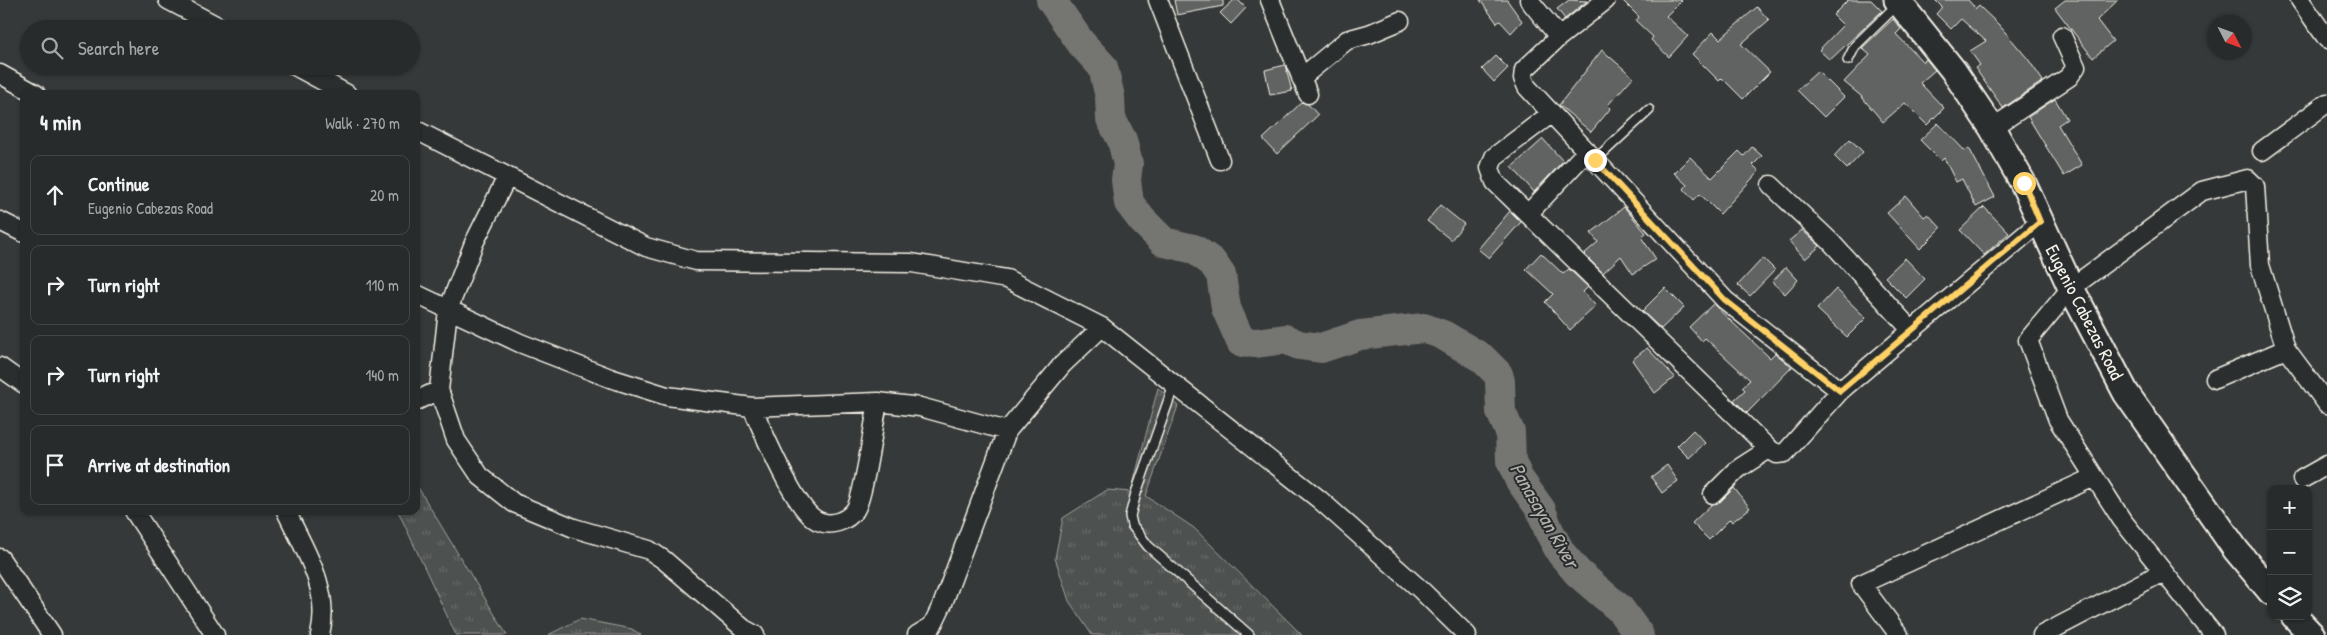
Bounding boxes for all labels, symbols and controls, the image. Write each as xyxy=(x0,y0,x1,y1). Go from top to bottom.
north arrow xyxy=(2207,15,2252,60)
search box xyxy=(20,20,420,75)
icon: search xyxy=(38,34,66,62)
text: Search here xyxy=(78,35,159,61)
text: 4 min xyxy=(40,108,81,137)
text: Walk · 270 m xyxy=(325,112,400,134)
route end xyxy=(1584,149,1607,172)
text: Continue xyxy=(88,171,149,197)
route start xyxy=(2013,172,2036,195)
icon: ahead xyxy=(41,181,69,209)
text: 20 m xyxy=(370,184,399,206)
text: Eugenio Cabezas Road xyxy=(88,197,213,219)
street label: Eugenio Cabezas Road xyxy=(2040,240,2131,385)
icon: right xyxy=(41,271,69,299)
text: Turn right xyxy=(88,272,159,298)
text: 110 m xyxy=(366,274,399,296)
icon: right xyxy=(41,361,69,389)
text: Turn right xyxy=(88,362,159,388)
text: 140 m xyxy=(365,364,399,386)
icon: arrive xyxy=(41,451,69,479)
text: Arrive at destination xyxy=(88,452,230,478)
water label: Panasayan River xyxy=(1503,458,1587,575)
map controls xyxy=(2267,485,2312,620)
button: + xyxy=(2267,485,2312,530)
button: − xyxy=(2267,530,2312,575)
button: layers xyxy=(2267,575,2312,620)

